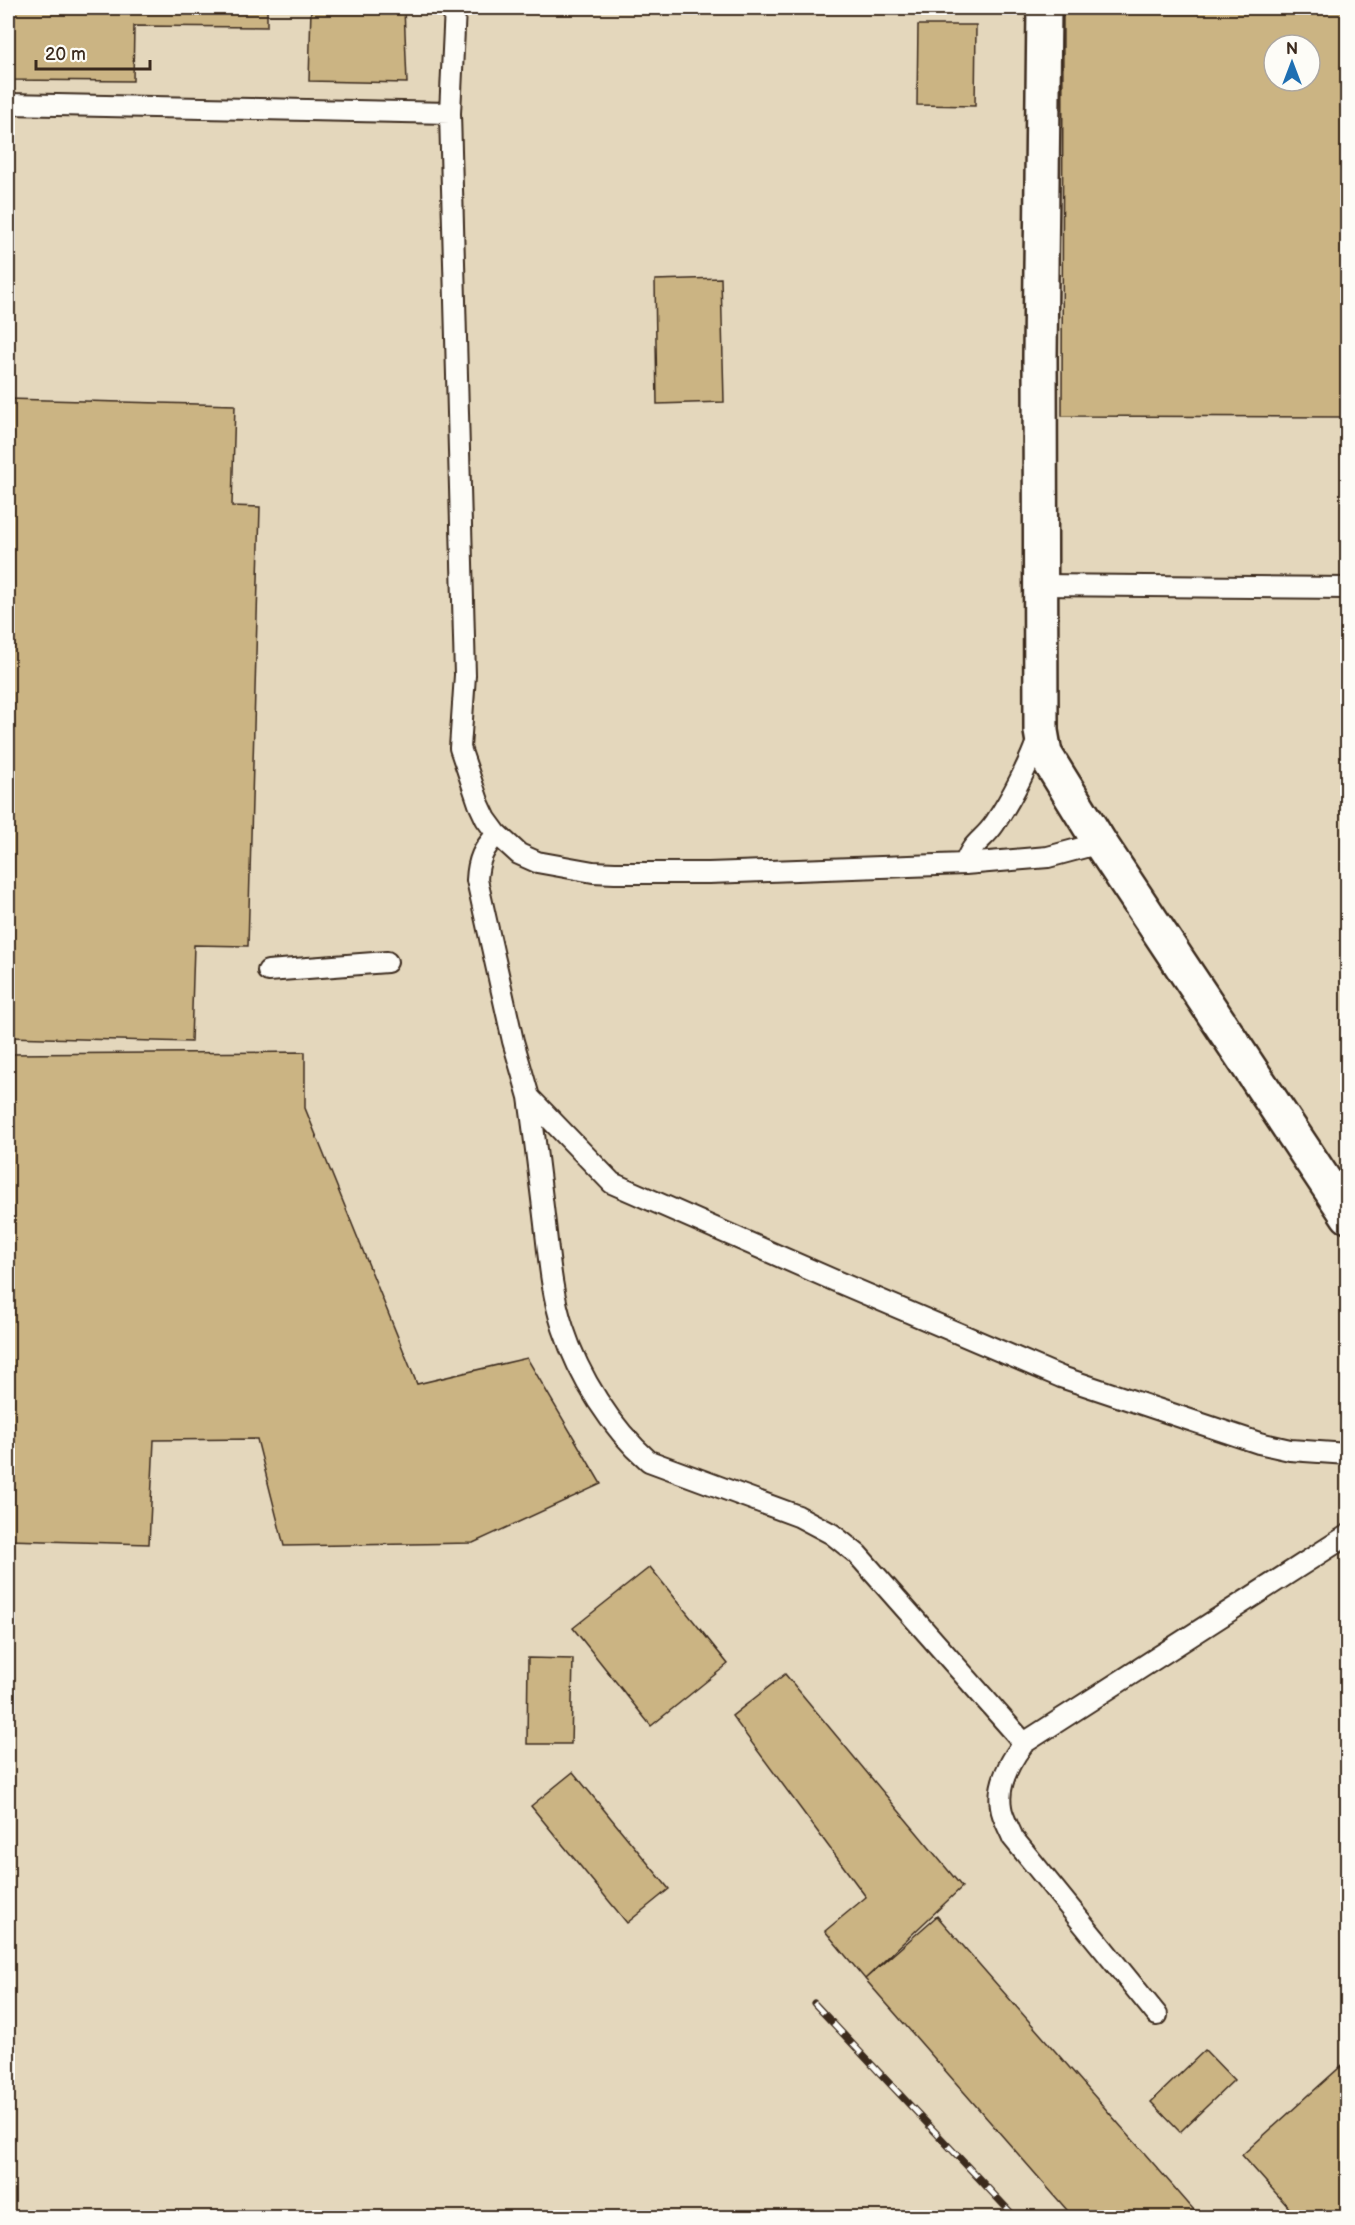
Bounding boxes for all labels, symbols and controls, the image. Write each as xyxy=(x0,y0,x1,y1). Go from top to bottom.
scale bar xyxy=(36,33,150,71)
north arrow xyxy=(1262,33,1322,93)
text: N xyxy=(1286,40,1298,59)
text: 20 m xyxy=(45,44,86,65)

